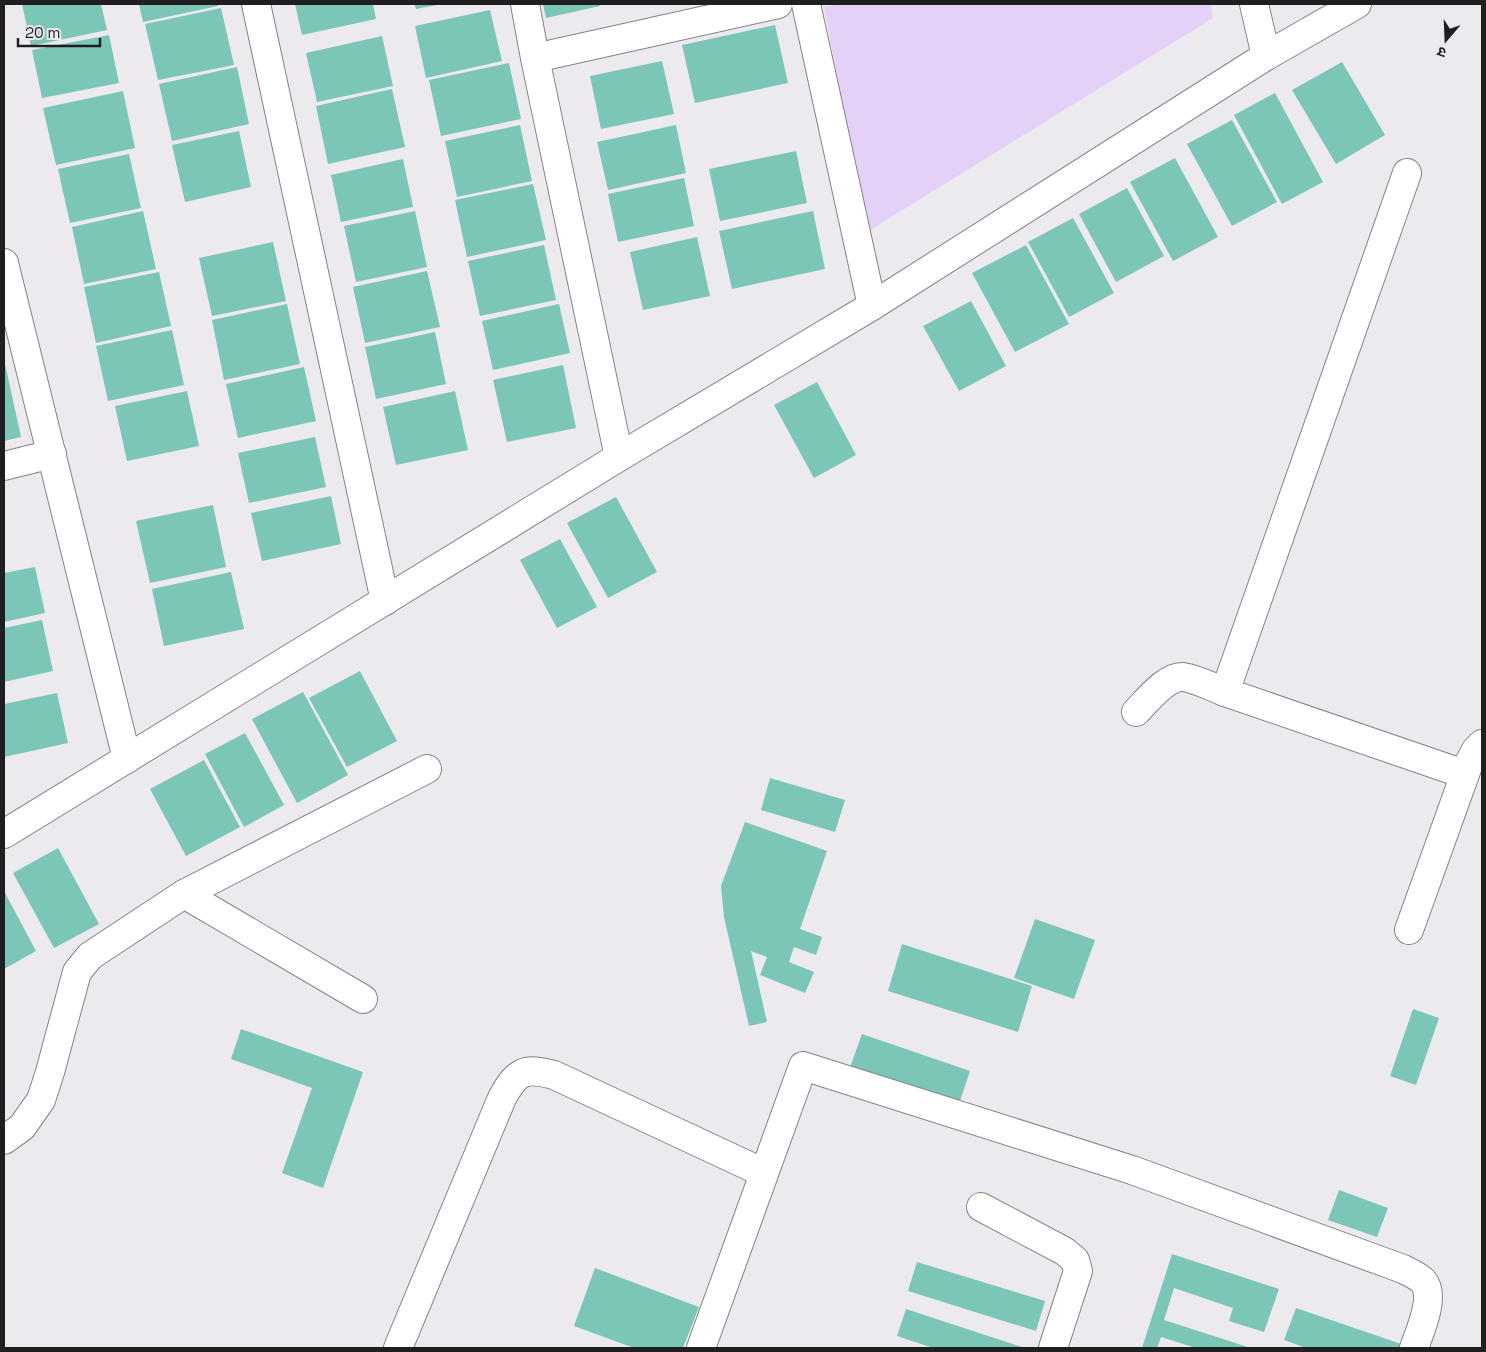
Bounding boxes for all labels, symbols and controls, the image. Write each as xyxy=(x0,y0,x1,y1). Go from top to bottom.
scale bar xyxy=(18,15,100,47)
north arrow xyxy=(1421,15,1471,65)
text: 20 m xyxy=(25,23,60,42)
text: उ xyxy=(1434,42,1449,62)

